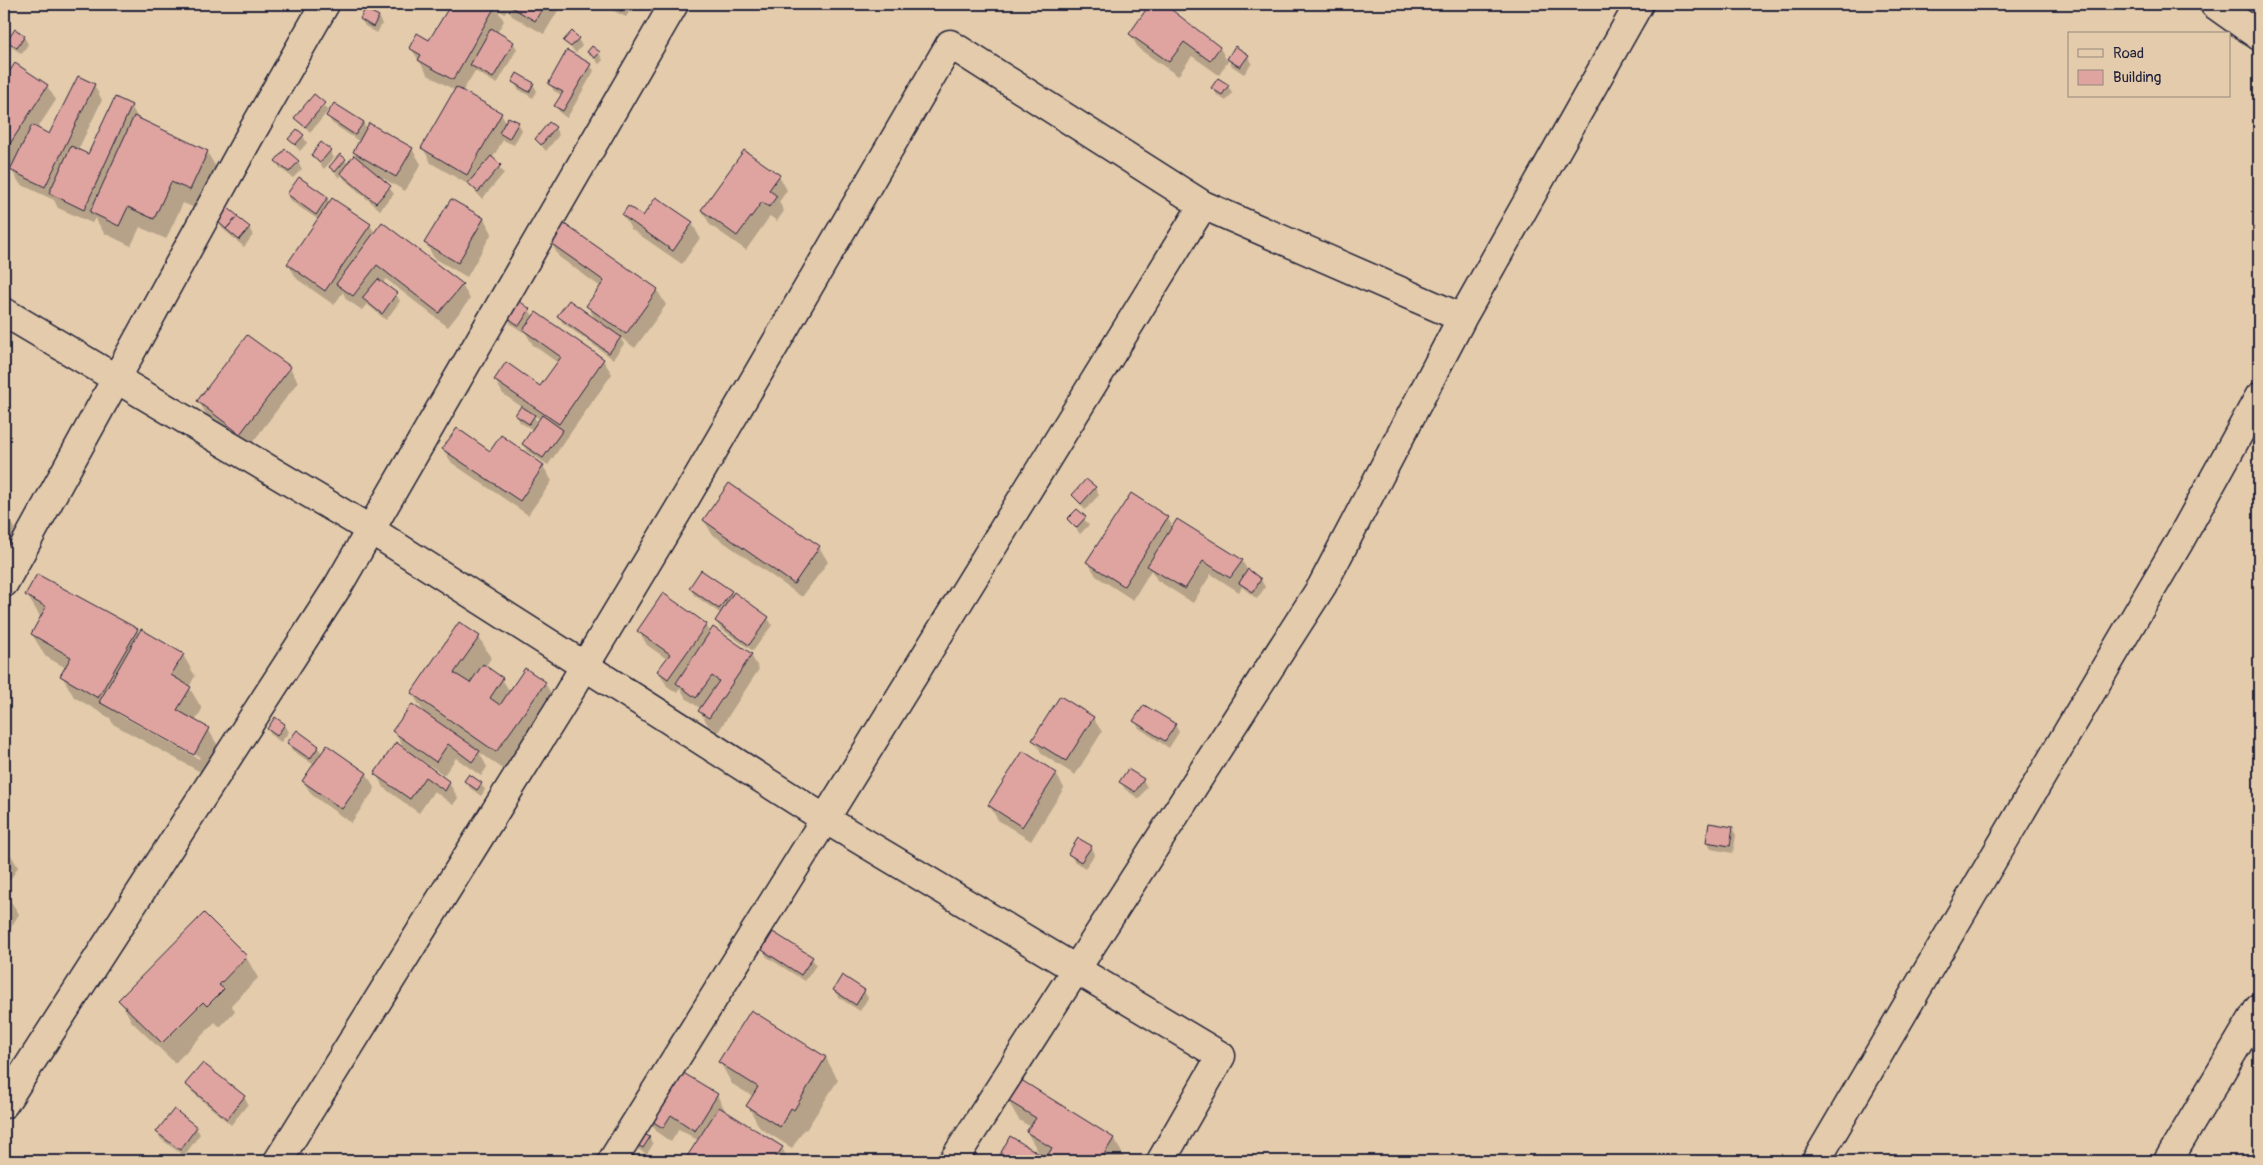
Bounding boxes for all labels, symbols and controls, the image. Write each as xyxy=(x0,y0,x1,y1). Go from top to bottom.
legend xyxy=(2068,32,2230,98)
text: Road xyxy=(2113,44,2144,63)
text: Building xyxy=(2113,68,2161,87)

